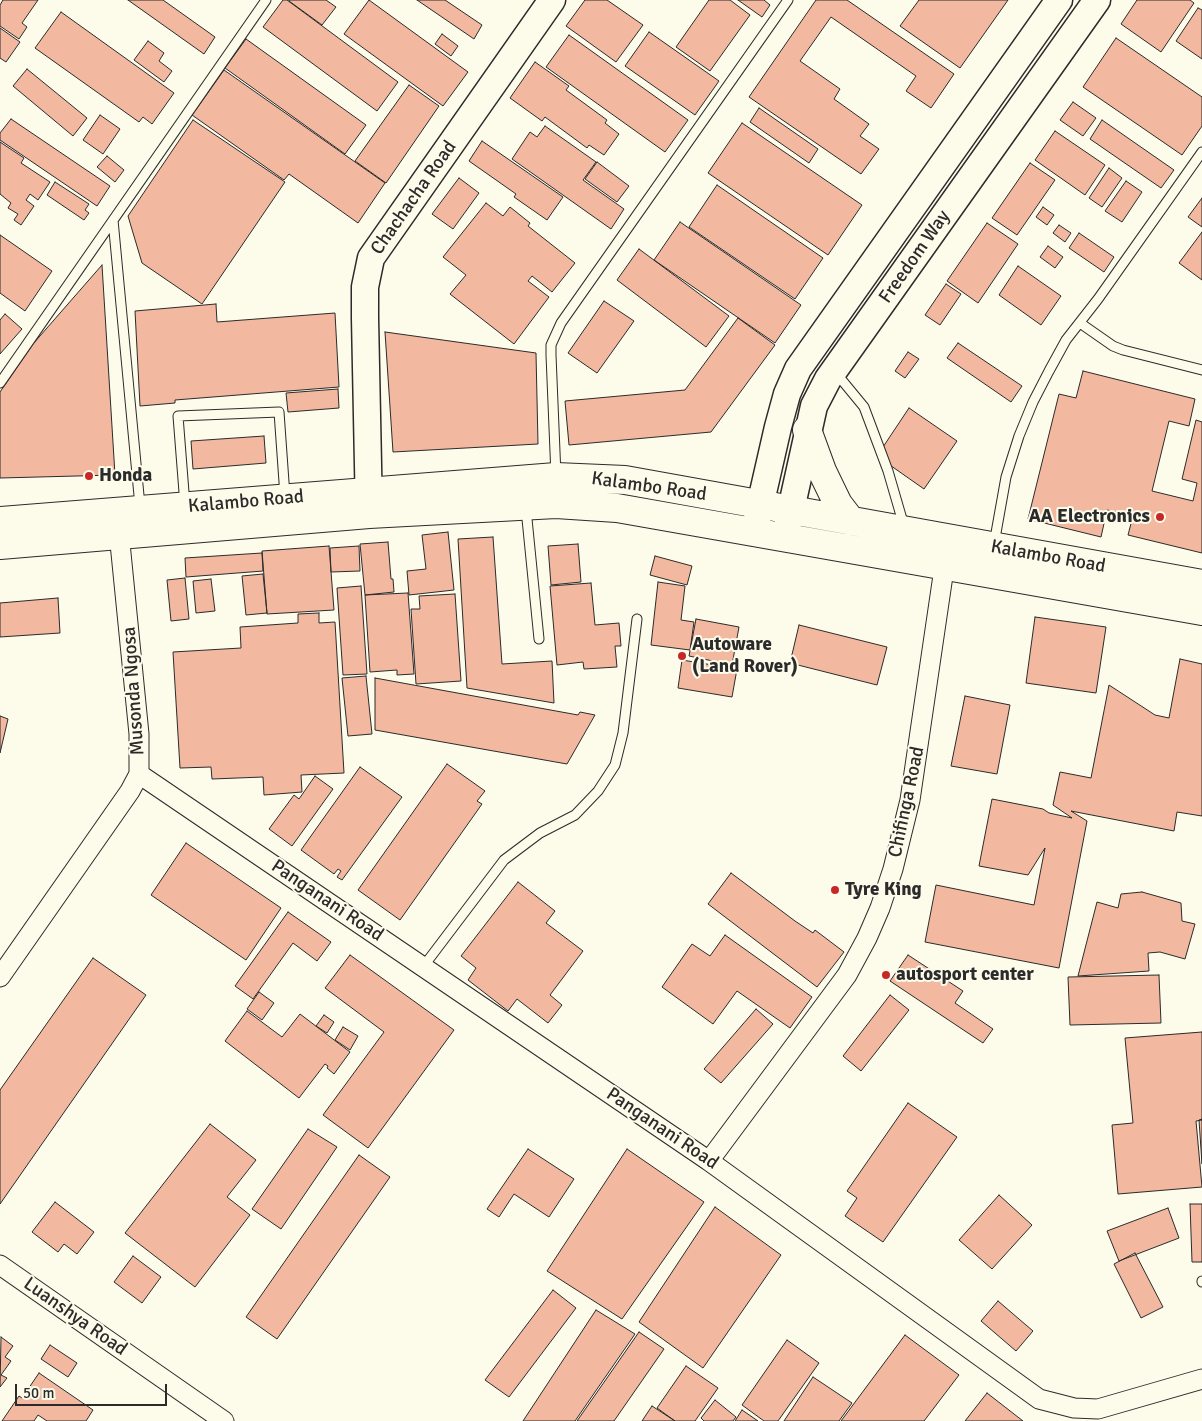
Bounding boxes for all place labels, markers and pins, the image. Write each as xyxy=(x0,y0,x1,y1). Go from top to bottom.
place label: Honda xyxy=(99,465,152,487)
marker: Honda xyxy=(83,470,95,482)
place label: AA Electronics xyxy=(1029,506,1150,528)
marker: AA Electronics xyxy=(1154,511,1166,523)
place label: Autoware (Land Rover) xyxy=(692,634,798,678)
marker: Autoware (Land Rover) xyxy=(676,650,688,662)
place label: Tyre King xyxy=(845,879,922,901)
marker: Tyre King xyxy=(829,884,841,896)
place label: autosport center xyxy=(896,964,1034,986)
marker: autosport center xyxy=(880,969,892,981)

